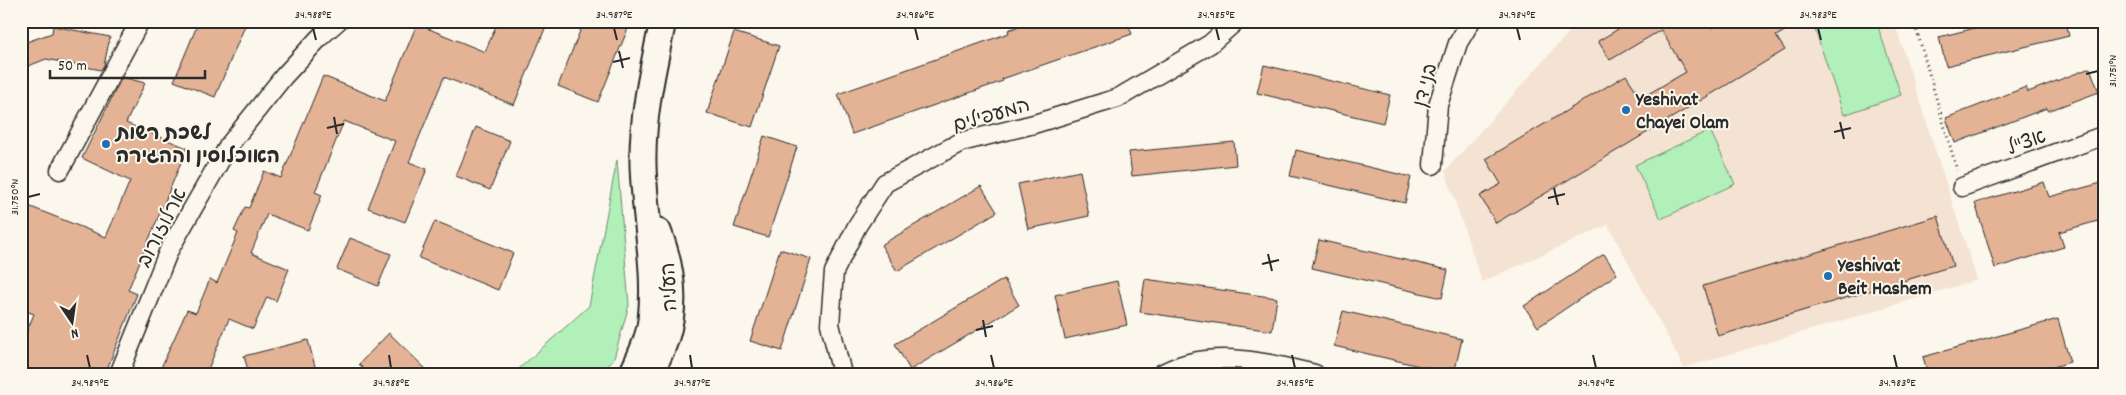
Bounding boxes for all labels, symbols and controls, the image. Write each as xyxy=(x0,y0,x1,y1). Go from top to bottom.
text: 34.988°E xyxy=(295,7,332,24)
text: 34.987°E xyxy=(596,7,633,24)
text: 34.986°E xyxy=(896,7,934,24)
text: 34.985°E xyxy=(1197,7,1235,24)
text: 34.984°E xyxy=(1499,7,1536,24)
text: 34.983°E xyxy=(1799,7,1837,24)
scale bar xyxy=(50,48,205,80)
text: 31.751°N xyxy=(2105,55,2122,87)
text: 50 m xyxy=(58,56,87,78)
street label: בני דן xyxy=(1408,61,1446,111)
place label: Yeshivat Chayei Olam xyxy=(1635,87,1729,138)
street label: המעפילים xyxy=(950,92,1034,141)
marker: Yeshivat Chayei Olam xyxy=(1620,104,1632,116)
place label: לשכת רשות האוכלוסין וההגירה xyxy=(114,121,280,172)
street label: אצ"ל xyxy=(2003,124,2051,164)
marker: לשכת רשות האוכלוסין וההגירה xyxy=(100,138,112,150)
text: 31.750°N xyxy=(7,179,24,215)
street label: ארלוזורוב xyxy=(132,184,196,273)
place label: Yeshivat Beit Hashem xyxy=(1837,253,1932,304)
street label: העליה xyxy=(656,262,686,312)
marker: Yeshivat Beit Hashem xyxy=(1822,270,1834,282)
north arrow xyxy=(48,298,98,348)
text: N xyxy=(69,322,80,343)
text: 34.989°E xyxy=(71,375,109,392)
text: 34.988°E xyxy=(373,375,410,392)
text: 34.987°E xyxy=(674,375,711,392)
text: 34.986°E xyxy=(975,375,1013,392)
text: 34.985°E xyxy=(1276,375,1314,392)
text: 34.984°E xyxy=(1578,375,1615,392)
text: 34.983°E xyxy=(1878,375,1916,392)

